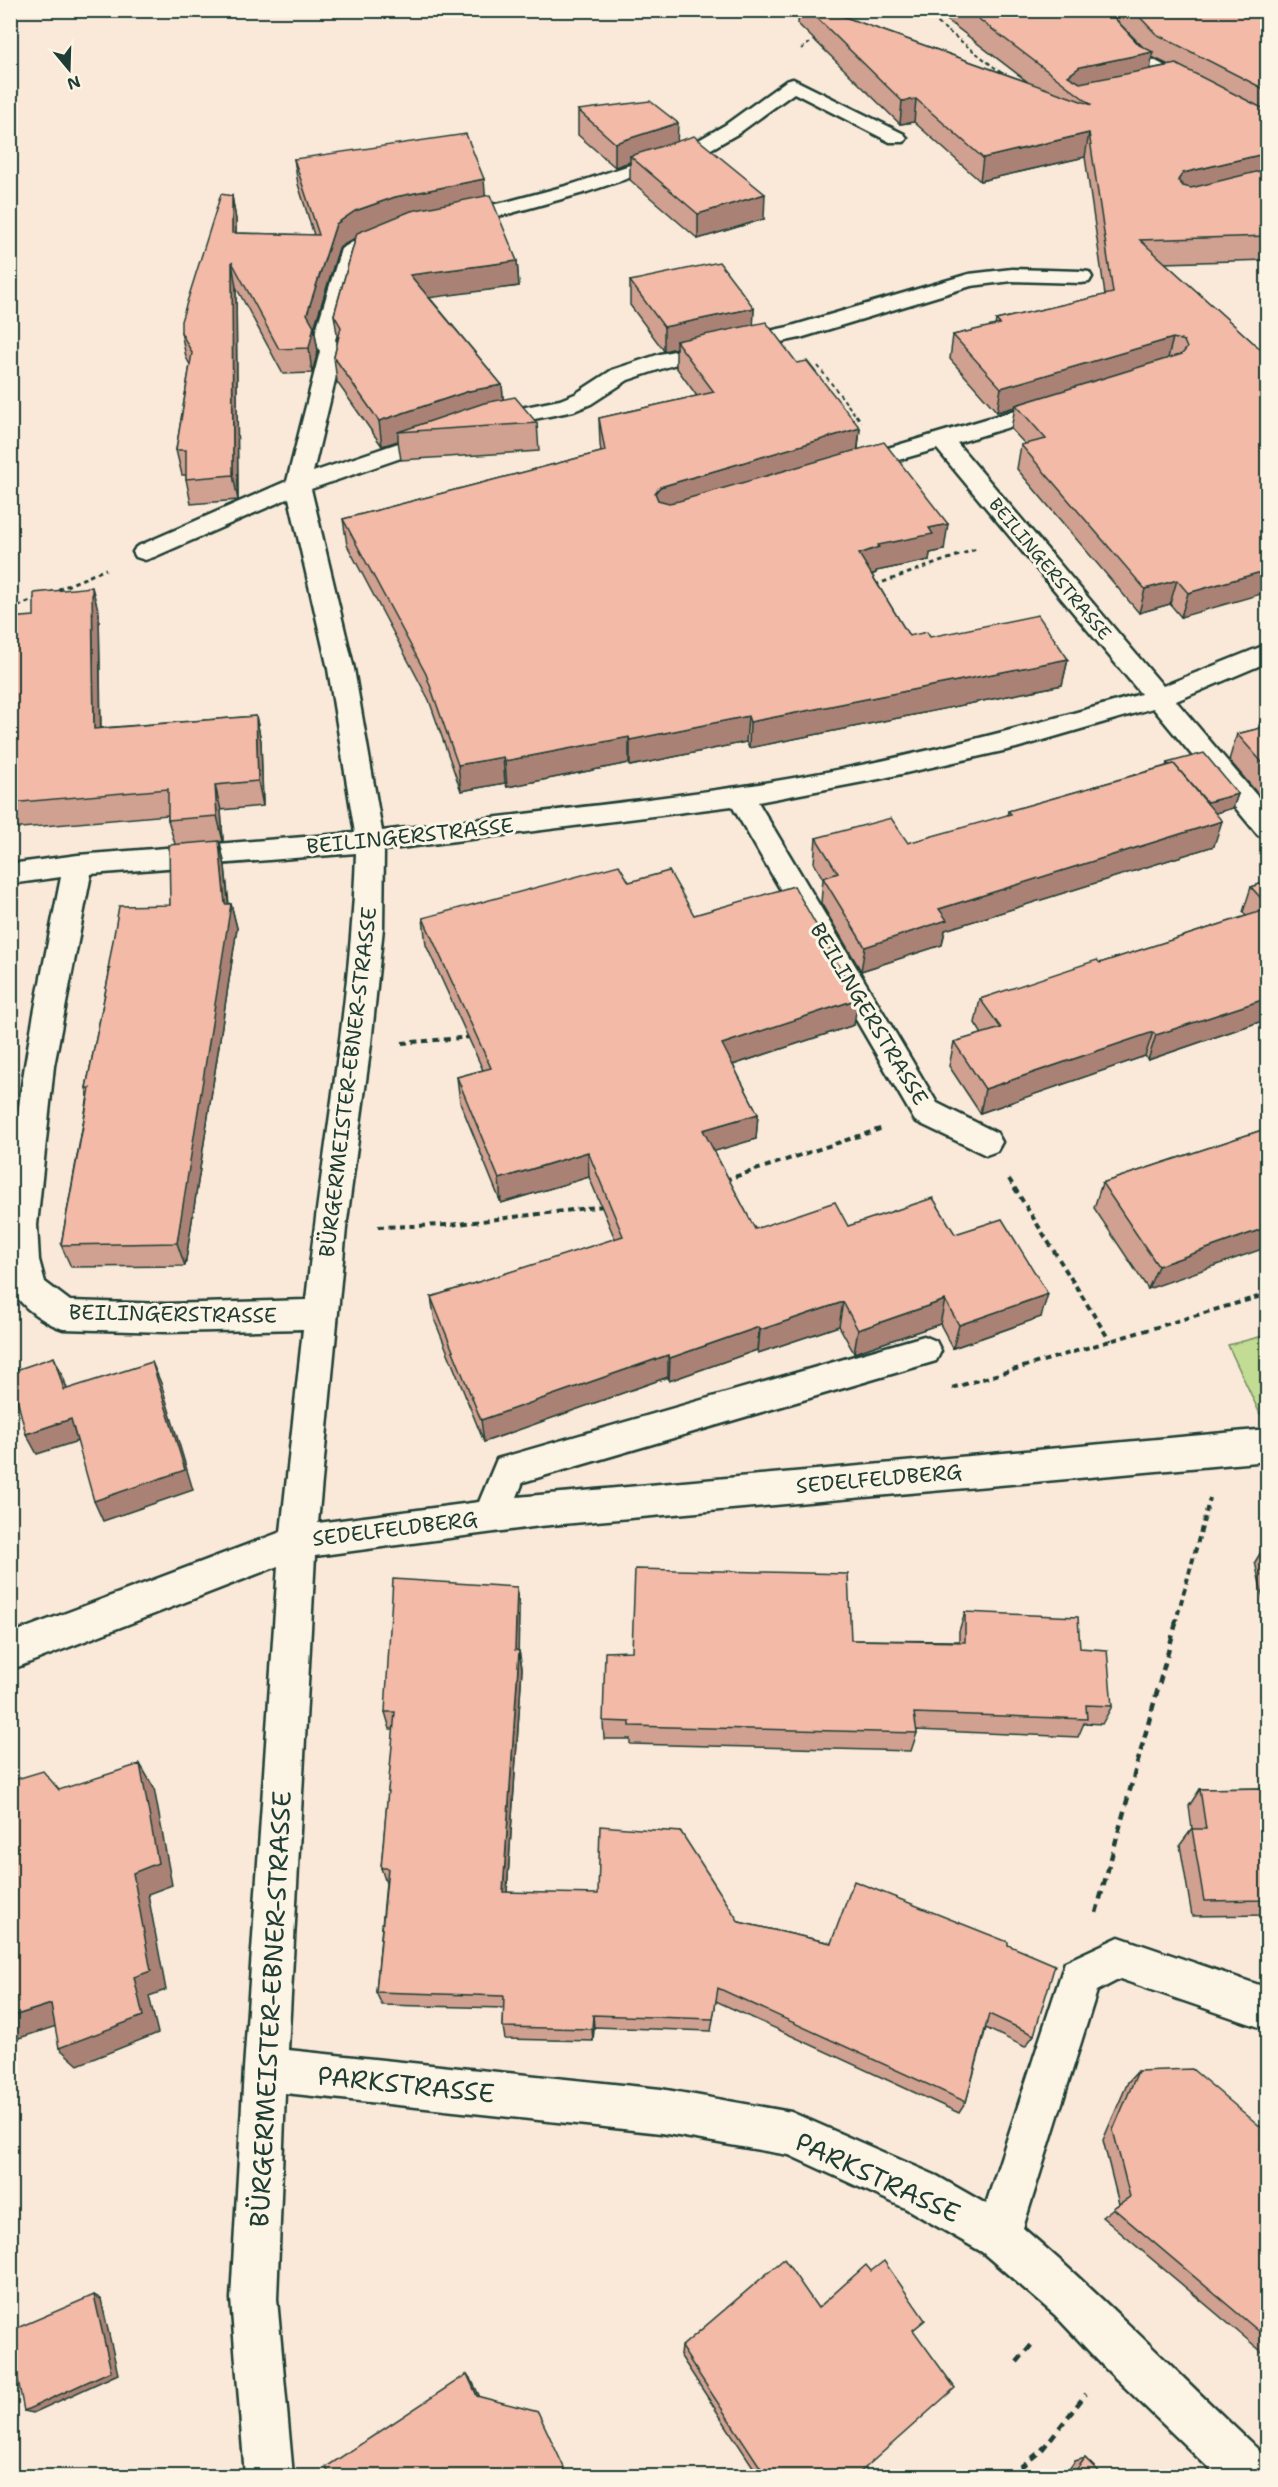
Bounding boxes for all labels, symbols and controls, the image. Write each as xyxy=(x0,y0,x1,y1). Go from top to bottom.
north arrow xyxy=(39,39,99,99)
text: N xyxy=(64,71,83,95)
street label: BEILINGERSTRASSE xyxy=(983,493,1117,645)
street label: BEILINGERSTRASSE xyxy=(305,811,515,861)
street label: BÜRGERMEISTER-EBNER-STRASSE xyxy=(313,905,383,1259)
street label: BEILINGERSTRASSE xyxy=(803,918,935,1110)
street label: BEILINGERSTRASSE xyxy=(69,1298,277,1330)
street label: SEDELFELDBERG xyxy=(795,1458,963,1500)
street label: SEDELFELDBERG xyxy=(311,1505,480,1553)
street label: BÜRGERMEISTER-EBNER-STRASSE xyxy=(241,1790,299,2228)
street label: PARKSTRASSE xyxy=(316,2057,496,2111)
street label: PARKSTRASSE xyxy=(790,2123,966,2231)

